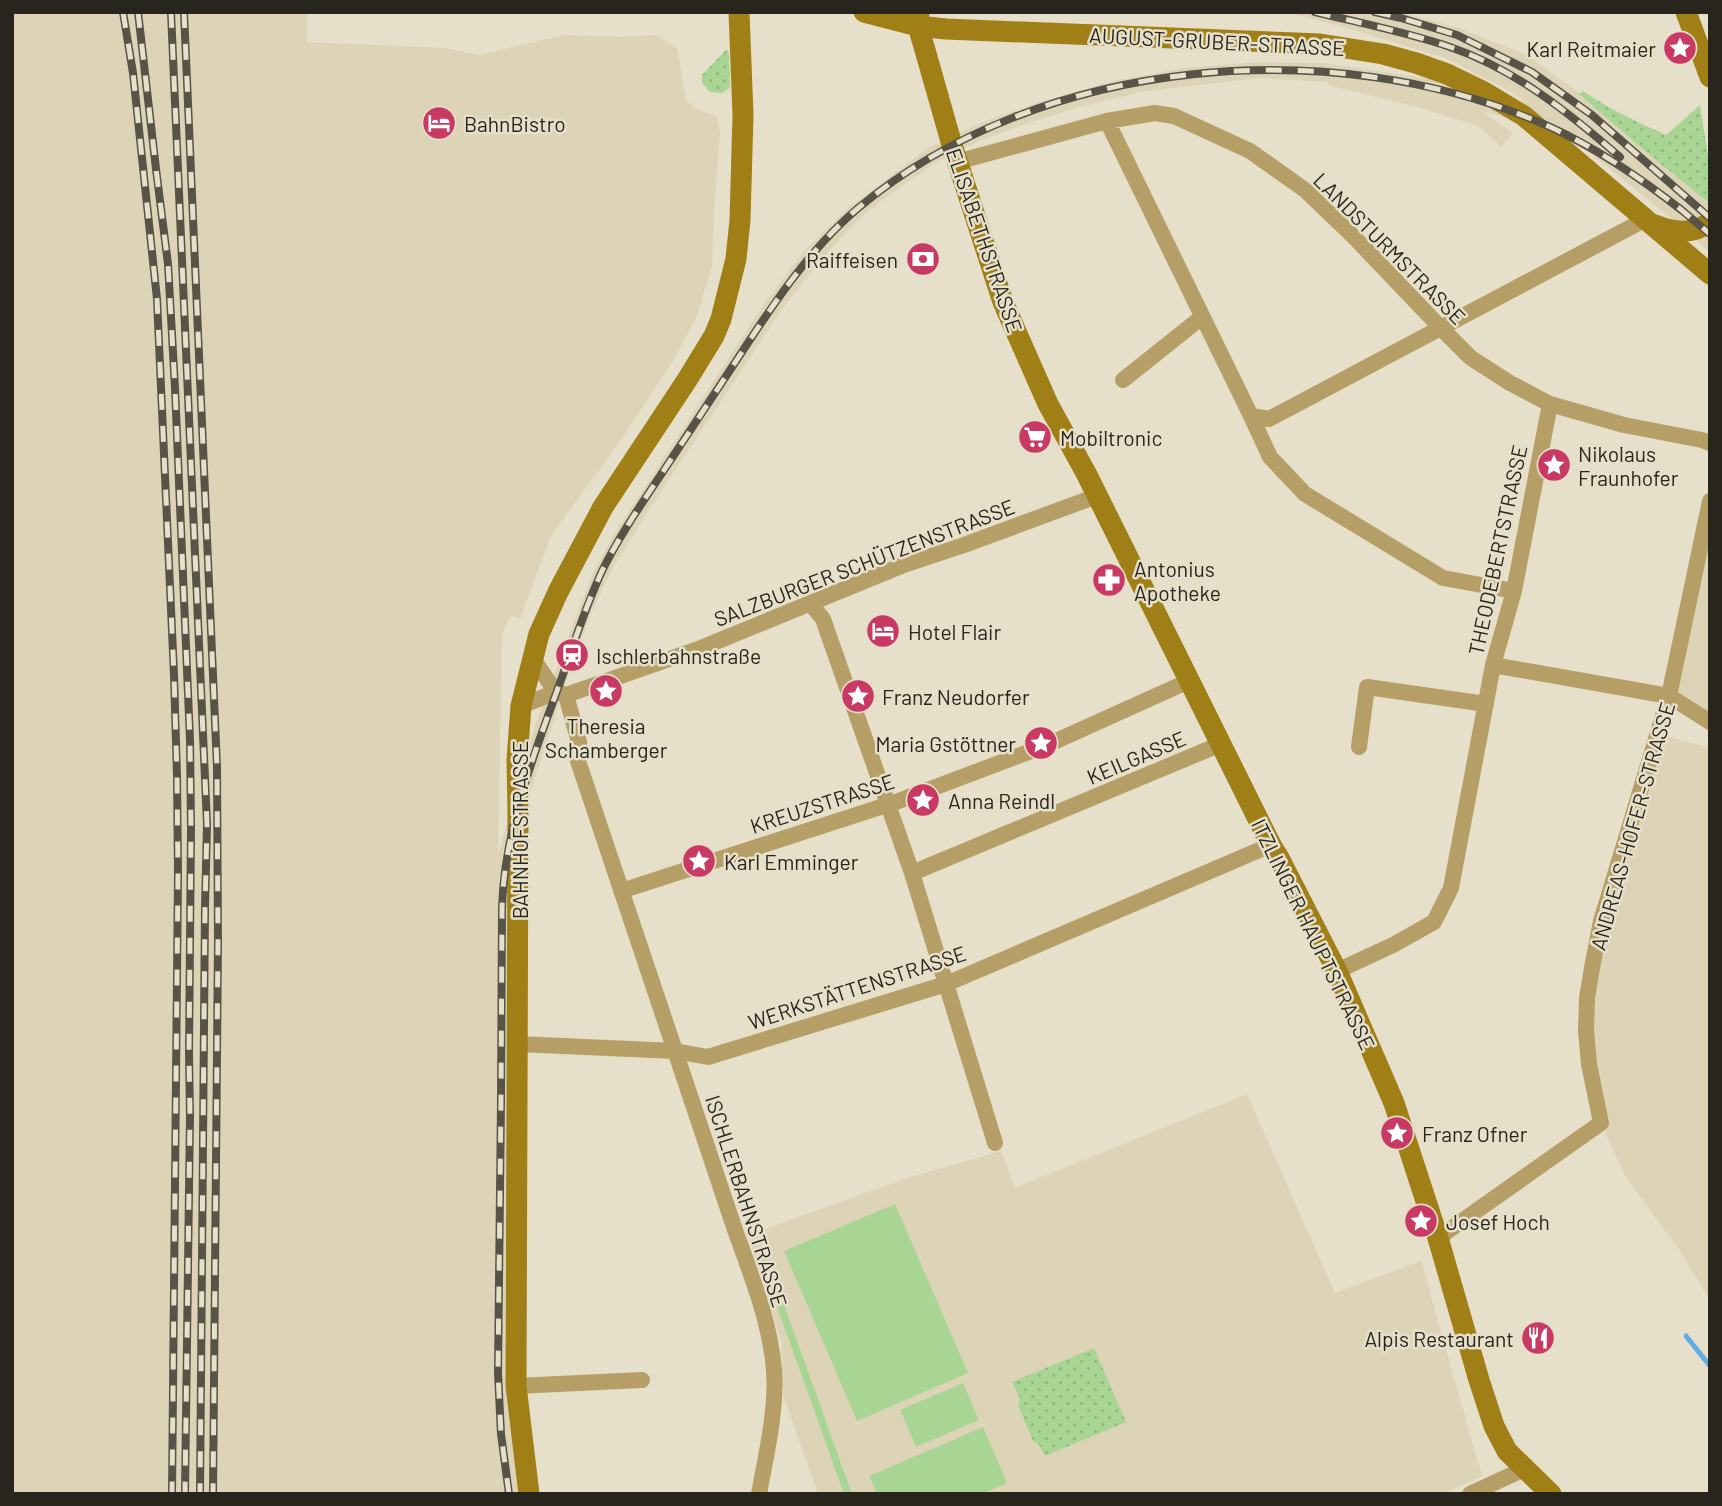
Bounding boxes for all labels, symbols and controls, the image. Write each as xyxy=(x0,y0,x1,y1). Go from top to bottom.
street label: AUGUST-GRUBER-STRASSE xyxy=(1089,22,1345,60)
place icon: Karl Reitmaier xyxy=(1661,29,1699,67)
place label: Karl Reitmaier xyxy=(1526,36,1656,61)
hotel icon: BahnBistro xyxy=(420,104,458,142)
place label: BahnBistro xyxy=(464,111,566,136)
street label: ELISABETHSTRASSE xyxy=(942,145,1028,335)
street label: LANDSTURMSTRASSE xyxy=(1309,167,1471,329)
bank icon: Raiffeisen xyxy=(904,240,942,278)
place label: Raiffeisen xyxy=(806,247,898,272)
supermarket icon: Mobiltronic xyxy=(1016,418,1054,456)
place label: Mobiltronic xyxy=(1060,425,1162,450)
place label: Nikolaus Fraunhofer xyxy=(1578,441,1679,490)
street label: THEODEBERTSTRASSE xyxy=(1462,443,1532,657)
place icon: Nikolaus Fraunhofer xyxy=(1535,446,1573,484)
street label: SALZBURGER SCHÜTZENSTRASSE xyxy=(710,493,1018,631)
place label: Antonius Apotheke xyxy=(1134,556,1221,605)
pharmacy icon: Antonius Apotheke xyxy=(1090,561,1128,599)
hotel icon: Hotel Flair xyxy=(864,612,902,650)
place label: Hotel Flair xyxy=(908,619,1001,644)
station icon: Ischlerbahnstraße xyxy=(553,636,591,674)
place label: Ischlerbahnstraße xyxy=(596,643,761,668)
place icon: Theresia Schamberger xyxy=(587,672,625,710)
place icon: Franz Neudorfer xyxy=(839,677,877,715)
place label: Franz Neudorfer xyxy=(882,684,1030,709)
street label: ANDREAS-HOFER-STRASSE xyxy=(1585,699,1679,953)
place label: Theresia Schamberger xyxy=(545,713,668,762)
place icon: Maria Gstöttner xyxy=(1022,724,1060,762)
street label: KEILGASSE xyxy=(1083,725,1189,789)
place label: Maria Gstöttner xyxy=(876,731,1016,756)
street label: BAHNHOFSTRASSE xyxy=(507,741,532,919)
street label: KREUZSTRASSE xyxy=(747,768,897,838)
place icon: Anna Reindl xyxy=(904,781,942,819)
place label: Anna Reindl xyxy=(948,788,1055,813)
street label: ITZLINGER HAUPTSTRASSE xyxy=(1247,814,1381,1054)
place icon: Karl Emminger xyxy=(680,842,718,880)
place label: Karl Emminger xyxy=(724,849,859,874)
street label: WERKSTÄTTENSTRASSE xyxy=(745,940,969,1034)
street label: ISCHLERBAHNSTRASSE xyxy=(701,1092,793,1310)
place icon: Franz Ofner xyxy=(1378,1114,1416,1152)
place label: Franz Ofner xyxy=(1422,1121,1528,1146)
place icon: Josef Hoch xyxy=(1402,1202,1440,1240)
place label: Josef Hoch xyxy=(1446,1209,1550,1234)
restaurant icon: Alpis Restaurant xyxy=(1519,1319,1557,1357)
place label: Alpis Restaurant xyxy=(1364,1326,1514,1351)

